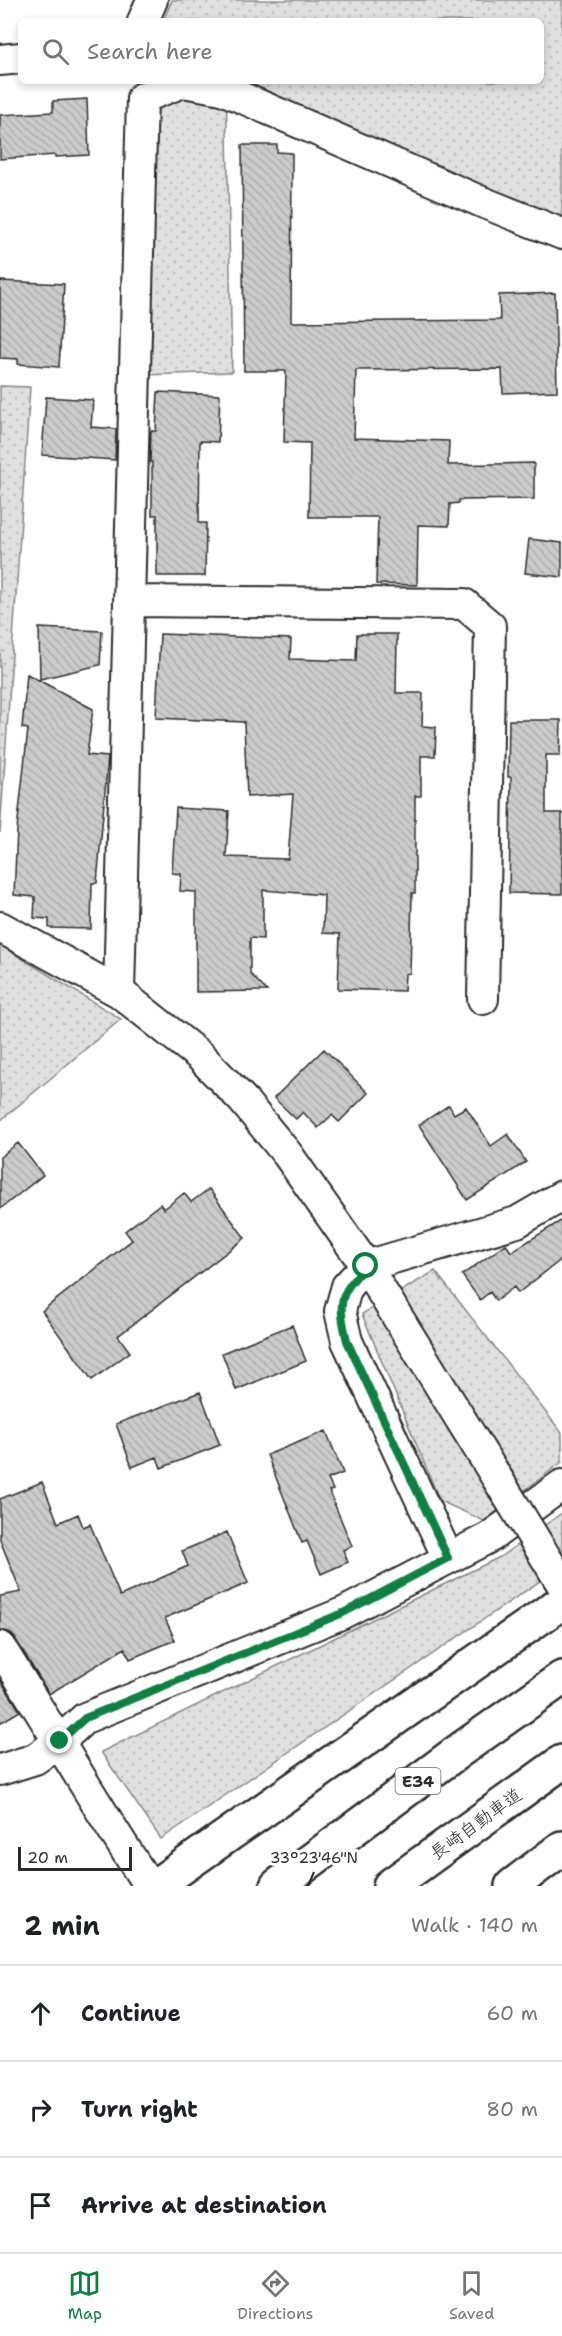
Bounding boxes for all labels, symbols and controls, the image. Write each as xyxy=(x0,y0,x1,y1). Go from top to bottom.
search box xyxy=(18,18,544,84)
icon: search xyxy=(39,35,72,68)
text: Search here xyxy=(87,37,213,66)
route start xyxy=(352,1252,378,1278)
route end xyxy=(46,1727,72,1753)
road number: E34 xyxy=(396,1768,440,1794)
street label: 長崎自動車道 xyxy=(425,1783,527,1865)
scale bar xyxy=(18,1844,132,1872)
text: 20 m xyxy=(27,1847,68,1868)
text: 33°23'46"N xyxy=(270,1848,358,1868)
text: 2 min xyxy=(24,1908,100,1943)
text: Walk · 140 m xyxy=(411,1912,538,1938)
icon: ahead xyxy=(24,1997,57,2030)
text: Continue xyxy=(81,1999,181,2028)
text: 60 m xyxy=(486,2000,538,2026)
icon: right xyxy=(24,2093,57,2126)
text: Turn right xyxy=(81,2095,198,2124)
text: 80 m xyxy=(486,2096,538,2122)
icon: arrive xyxy=(24,2189,57,2222)
text: Arrive at destination xyxy=(81,2191,327,2220)
tab: Map xyxy=(68,2267,102,2324)
tab: Directions xyxy=(237,2267,314,2324)
tab: Saved xyxy=(449,2267,494,2324)

